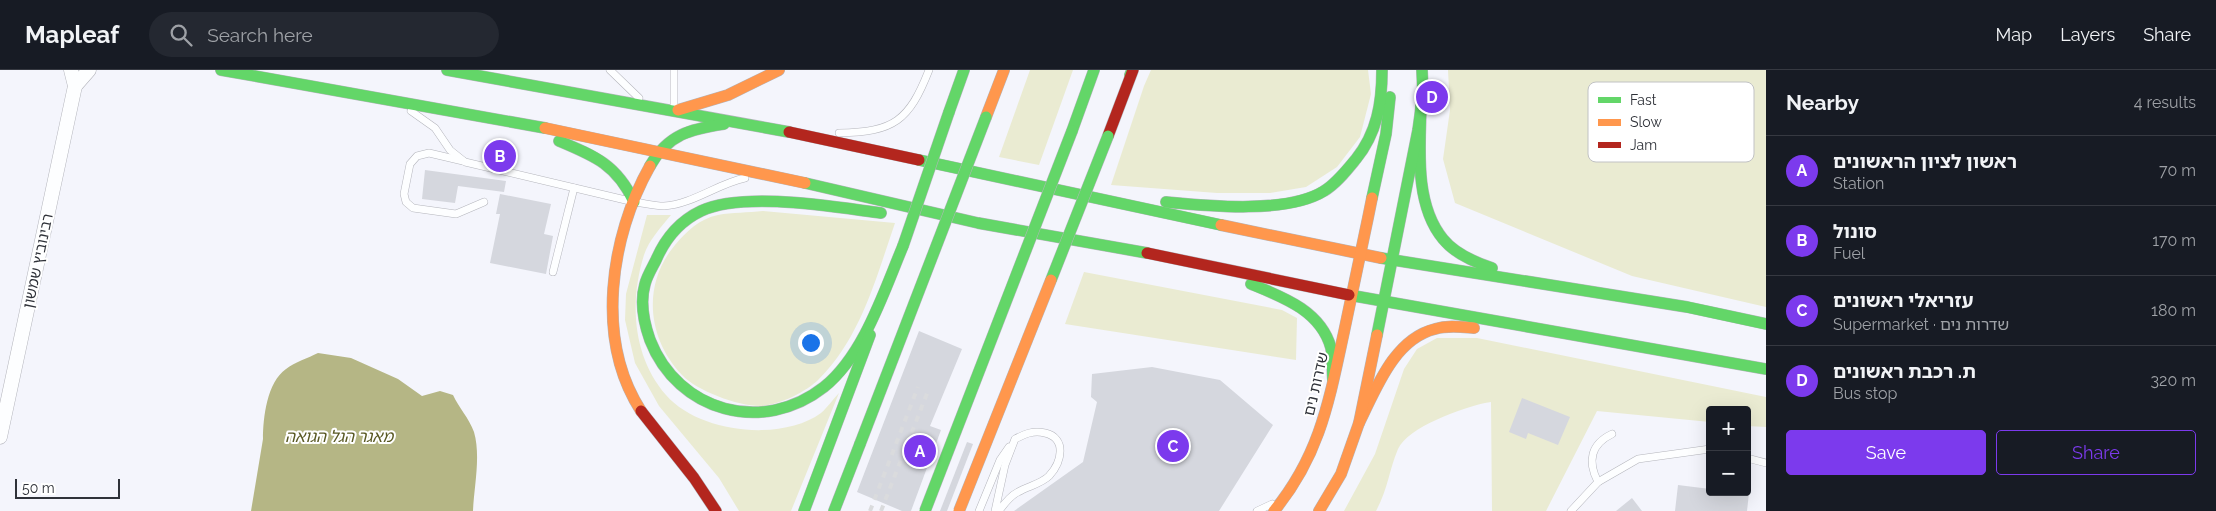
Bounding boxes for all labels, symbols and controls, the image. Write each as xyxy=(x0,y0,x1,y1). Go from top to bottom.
search box xyxy=(149,12,499,57)
text: Mapleaf xyxy=(25,20,119,49)
icon: search xyxy=(167,21,195,49)
text: Search here xyxy=(207,24,313,46)
text: Map xyxy=(1996,24,2032,45)
text: Layers xyxy=(2060,24,2115,45)
text: Share xyxy=(2143,24,2191,45)
pin: D xyxy=(1416,78,1448,116)
legend xyxy=(1588,82,1754,162)
text: Nearby xyxy=(1786,90,1859,115)
text: Fast xyxy=(1630,92,1657,108)
text: 4 results xyxy=(2134,93,2196,112)
text: Slow xyxy=(1630,114,1662,130)
pin: B xyxy=(484,137,516,175)
text: Jam xyxy=(1630,137,1657,153)
text: ראשון לציון הראשונים xyxy=(1833,150,2017,172)
text: A xyxy=(1797,161,1807,180)
text: 70 m xyxy=(2159,161,2196,180)
text: Station xyxy=(1833,174,1884,193)
street label: רבינוביץ שמשון xyxy=(19,212,57,310)
text: סונול xyxy=(1833,220,1877,242)
text: B xyxy=(1797,231,1807,250)
text: 170 m xyxy=(2152,231,2196,250)
text: Fuel xyxy=(1833,244,1865,263)
text: עזריאלי ראשונים xyxy=(1833,289,1973,311)
text: C xyxy=(1797,301,1807,320)
text: 180 m xyxy=(2151,301,2196,320)
text: Supermarket · שדרות נים xyxy=(1833,315,2009,334)
your location xyxy=(798,330,824,356)
street label: שדרות נים xyxy=(1300,350,1332,418)
text: ת. רכבת ראשונים xyxy=(1833,360,1976,382)
text: D xyxy=(1796,371,1808,390)
text: 320 m xyxy=(2151,371,2196,390)
text: Bus stop xyxy=(1833,384,1897,403)
map controls xyxy=(1706,406,1751,496)
button: + xyxy=(1706,406,1751,451)
water label: מאגר הגל הגואה xyxy=(285,427,394,446)
pin: C xyxy=(1157,427,1189,465)
button: Save xyxy=(1786,430,1986,475)
button: Share xyxy=(1996,430,2196,475)
pin: A xyxy=(904,432,936,470)
button: − xyxy=(1706,451,1751,496)
scale bar xyxy=(15,476,120,499)
text: 50 m xyxy=(22,480,55,496)

